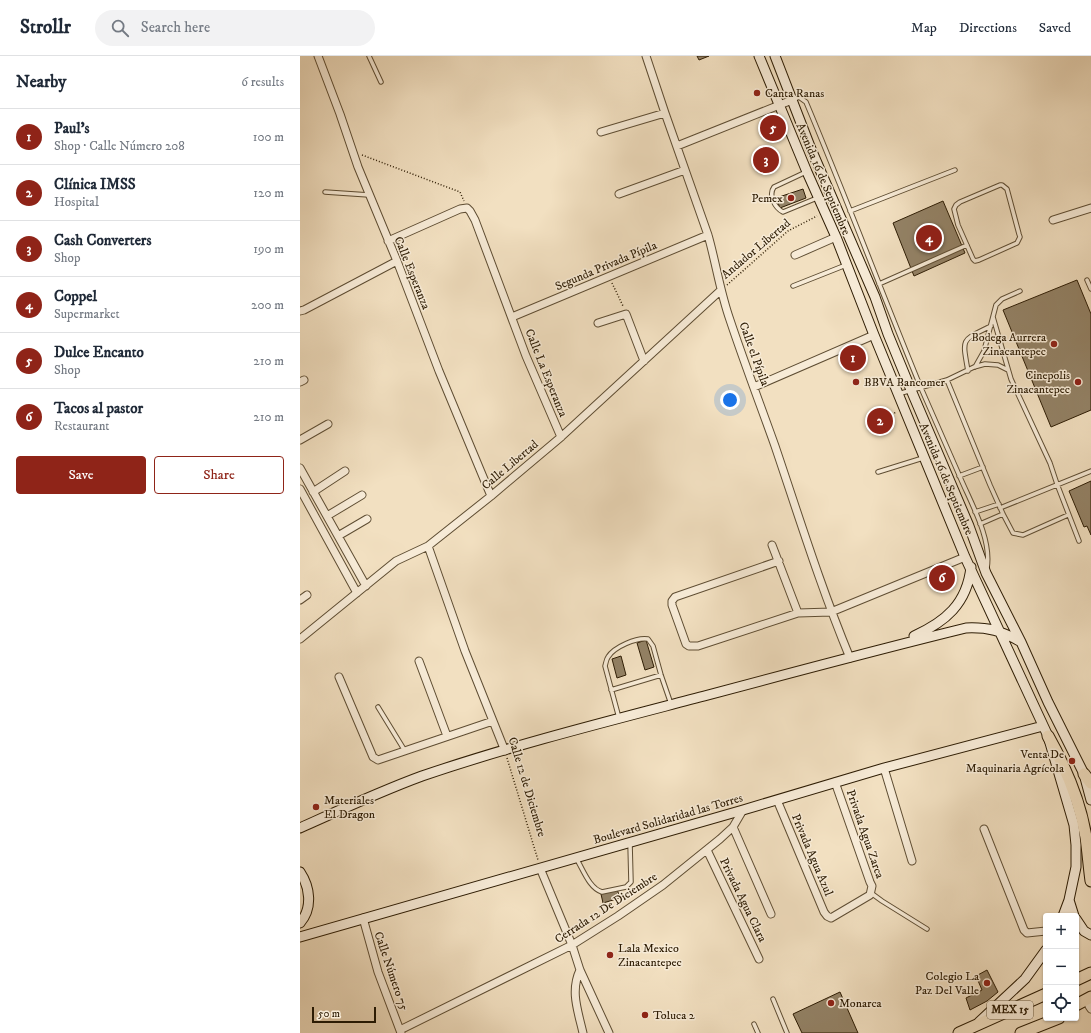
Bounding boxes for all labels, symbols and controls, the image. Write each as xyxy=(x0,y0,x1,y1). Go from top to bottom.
search box xyxy=(95,10,375,46)
text: Strollr xyxy=(20,16,71,39)
icon: search xyxy=(109,17,131,39)
text: Search here xyxy=(141,18,210,37)
text: Map xyxy=(911,19,937,37)
text: Directions xyxy=(959,19,1017,37)
text: Saved xyxy=(1039,19,1071,37)
text: Nearby xyxy=(16,71,66,93)
text: 6 results xyxy=(241,74,284,90)
place label: Canta Ranas xyxy=(765,86,824,101)
marker: Canta Ranas xyxy=(752,88,762,98)
pin: 5 xyxy=(760,113,786,143)
text: Paul's xyxy=(54,119,89,138)
street label: Avenida 16 de Septiembre xyxy=(793,121,853,237)
text: 1 xyxy=(27,129,31,145)
text: 100 m xyxy=(253,129,284,145)
text: Shop · Calle Número 208 xyxy=(54,138,185,154)
pin: 3 xyxy=(753,145,779,175)
text: Clínica IMSS xyxy=(54,175,136,194)
text: 2 xyxy=(26,185,32,201)
text: 120 m xyxy=(253,185,284,201)
place label: Pemex xyxy=(751,191,783,206)
marker: Pemex xyxy=(786,193,796,203)
text: Hospital xyxy=(54,194,99,210)
street label: Andador Libertad xyxy=(718,216,794,282)
pin: 4 xyxy=(916,223,942,253)
text: Cash Converters xyxy=(54,231,151,250)
street label: Calle Esperanza xyxy=(391,234,434,313)
street label: Segunda Privada Pípila xyxy=(553,237,660,294)
text: 3 xyxy=(27,241,31,257)
text: 190 m xyxy=(253,241,284,257)
text: Shop xyxy=(54,250,80,266)
text: Coppel xyxy=(54,287,97,306)
text: 4 xyxy=(25,297,33,313)
text: 200 m xyxy=(251,297,284,313)
text: Supermarket xyxy=(54,306,120,322)
street label: Calle el Pípila xyxy=(736,320,773,389)
street label: Calle La Esperanza xyxy=(521,327,571,420)
place label: Bodega Aurrera Zinacantepec xyxy=(971,330,1047,359)
marker: Bodega Aurrera Zinacantepec xyxy=(1049,339,1059,349)
text: Dulce Encanto xyxy=(54,343,144,362)
pin: 1 xyxy=(840,343,866,373)
text: 5 xyxy=(26,353,32,369)
text: 210 m xyxy=(253,353,284,369)
text: Shop xyxy=(54,362,80,378)
place label: Cinepolis Zinacantepec xyxy=(1006,368,1070,397)
place label: BBVA Bancomer xyxy=(864,375,945,390)
marker: BBVA Bancomer xyxy=(851,377,861,387)
marker: Cinepolis Zinacantepec xyxy=(1073,377,1083,387)
your location xyxy=(720,390,740,410)
text: Tacos al pastor xyxy=(54,399,143,418)
pin: 2 xyxy=(867,406,893,436)
text: 6 xyxy=(26,409,32,425)
text: 210 m xyxy=(253,409,284,425)
text: Restaurant xyxy=(54,418,110,434)
street label: Avenida 16 de Septiembre xyxy=(916,421,976,537)
street label: Calle Libertad xyxy=(479,437,541,493)
button: Save xyxy=(16,456,146,494)
button: Share xyxy=(154,456,284,494)
pin: 6 xyxy=(929,563,955,593)
street label: Calle 12 de Diciembre xyxy=(505,735,549,839)
place label: Venta De Maquinaria Agrícola xyxy=(966,747,1065,776)
marker: Venta De Maquinaria Agrícola xyxy=(1067,756,1077,766)
street label: Privada Agua Zarca xyxy=(843,788,888,881)
street label: Boulevard Solidaridad las Torres xyxy=(591,790,745,848)
place label: Materiales El Dragon xyxy=(324,793,376,822)
marker: Materiales El Dragon xyxy=(311,802,321,812)
street label: Privada Agua Azul xyxy=(788,812,836,899)
street label: Privada Agua Clara xyxy=(716,855,770,945)
street label: Cerrada 12 De Diciembre xyxy=(552,869,660,947)
map controls xyxy=(1043,913,1079,1021)
button: + xyxy=(1043,913,1079,949)
street label: Calle Número 75 xyxy=(371,930,411,1012)
place label: Lala Mexico Zinacantepec xyxy=(618,941,682,970)
button: − xyxy=(1043,949,1079,985)
marker: Lala Mexico Zinacantepec xyxy=(605,950,615,960)
place label: Colegio La Paz Del Valle xyxy=(915,969,980,998)
marker: Colegio La Paz Del Valle xyxy=(982,978,992,988)
button: locate xyxy=(1043,985,1079,1021)
place label: Monarca xyxy=(839,996,883,1011)
marker: Monarca xyxy=(826,998,836,1008)
road number: MEX 15 xyxy=(987,1001,1033,1019)
scale bar xyxy=(312,1005,376,1024)
text: 50 m xyxy=(318,1007,340,1021)
place label: Toluca 2 xyxy=(653,1008,695,1023)
marker: Toluca 2 xyxy=(640,1010,650,1020)

